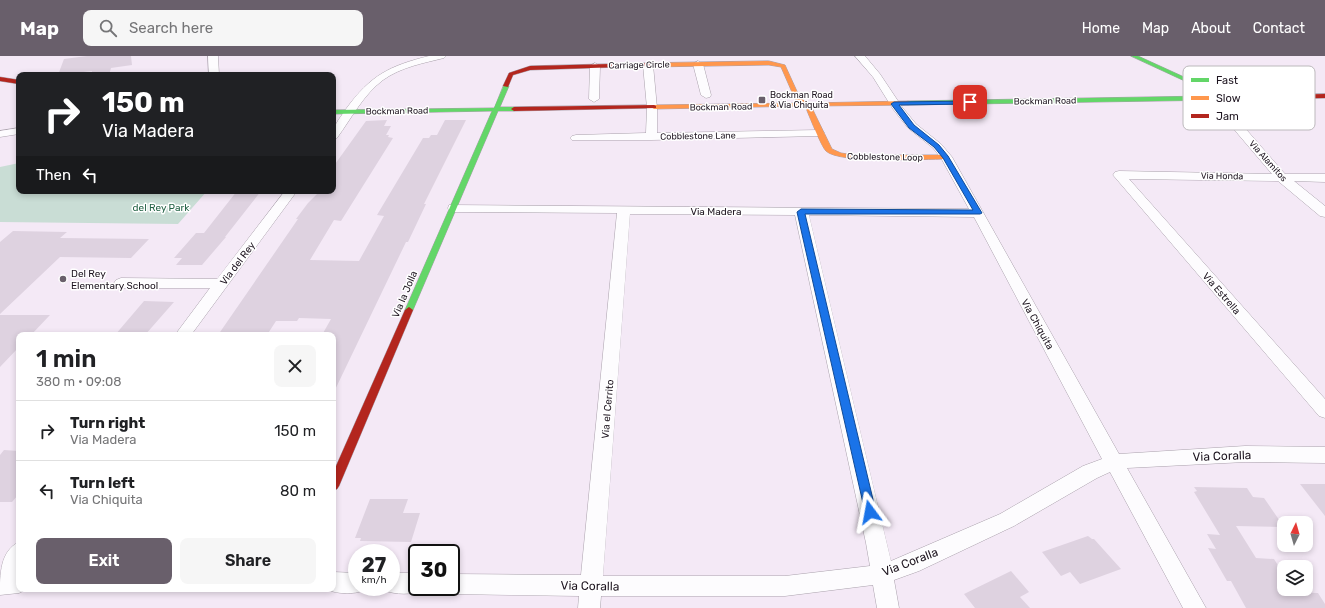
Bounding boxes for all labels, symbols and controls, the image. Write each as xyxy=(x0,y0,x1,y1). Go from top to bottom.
search box xyxy=(83,10,363,46)
text: Map xyxy=(20,17,59,40)
icon: search xyxy=(97,17,119,39)
text: Search here xyxy=(129,19,213,37)
text: Home xyxy=(1082,20,1120,37)
text: Map xyxy=(1142,20,1169,37)
text: About xyxy=(1191,20,1231,37)
text: Contact xyxy=(1253,20,1305,37)
street label: Carriage Circle xyxy=(608,59,670,71)
legend xyxy=(1183,66,1315,130)
text: Fast xyxy=(1216,74,1239,87)
pin xyxy=(953,85,987,119)
text: 150 m xyxy=(102,86,185,119)
icon: right xyxy=(36,88,88,140)
place label: Bockman Road & Via Chiquita xyxy=(770,90,833,110)
icon: arrive xyxy=(959,91,981,113)
text: Slow xyxy=(1216,92,1241,105)
marker: Bockman Road & Via Chiquita xyxy=(757,95,767,105)
street label: Bockman Road xyxy=(1014,95,1076,107)
street label: Bockman Road xyxy=(690,101,752,113)
street label: Bockman Road xyxy=(366,105,428,117)
text: Jam xyxy=(1216,110,1239,123)
text: Via Madera xyxy=(102,120,194,142)
street label: Cobblestone Lane xyxy=(660,130,736,142)
street label: Via Alamitos xyxy=(1247,138,1289,184)
street label: Cobblestone Loop xyxy=(847,151,923,163)
icon: left xyxy=(79,164,101,186)
text: Then xyxy=(36,166,71,184)
street label: Via Honda xyxy=(1201,171,1243,181)
park label: del Rey Park xyxy=(133,202,190,214)
street label: Via Madera xyxy=(690,206,742,218)
street label: Via del Rey xyxy=(218,239,258,287)
place label: Del Rey Elementary School xyxy=(71,268,158,292)
street label: Via la Jolla xyxy=(390,269,420,320)
street label: Via Estrella xyxy=(1200,270,1243,317)
marker: Del Rey Elementary School xyxy=(58,274,68,284)
street label: Via Chiquita xyxy=(1018,297,1056,352)
text: 1 min xyxy=(36,345,96,373)
button: close xyxy=(274,345,316,387)
text: 380 m · 09:08 xyxy=(36,374,122,389)
street label: Via el Cerrito xyxy=(599,379,617,439)
text: Turn right xyxy=(70,414,145,432)
icon: right xyxy=(36,420,58,442)
text: 150 m xyxy=(274,422,316,440)
text: Via Madera xyxy=(70,432,137,447)
street label: Via Coralla xyxy=(1192,448,1252,464)
text: Turn left xyxy=(70,474,135,492)
icon: left xyxy=(36,480,58,502)
text: 80 m xyxy=(280,482,316,500)
position arrow xyxy=(849,491,891,533)
text: Via Chiquita xyxy=(70,492,143,507)
north arrow xyxy=(1277,516,1313,552)
map controls xyxy=(1277,516,1313,596)
button: Exit xyxy=(36,538,172,584)
button: Share xyxy=(180,538,316,584)
speed limit sign: 30 xyxy=(408,544,460,596)
street label: Via Coralla xyxy=(880,545,940,579)
text: 27 xyxy=(362,553,386,577)
button: layers xyxy=(1277,560,1313,596)
text: km/h xyxy=(362,574,386,586)
street label: Via Coralla xyxy=(561,578,619,594)

